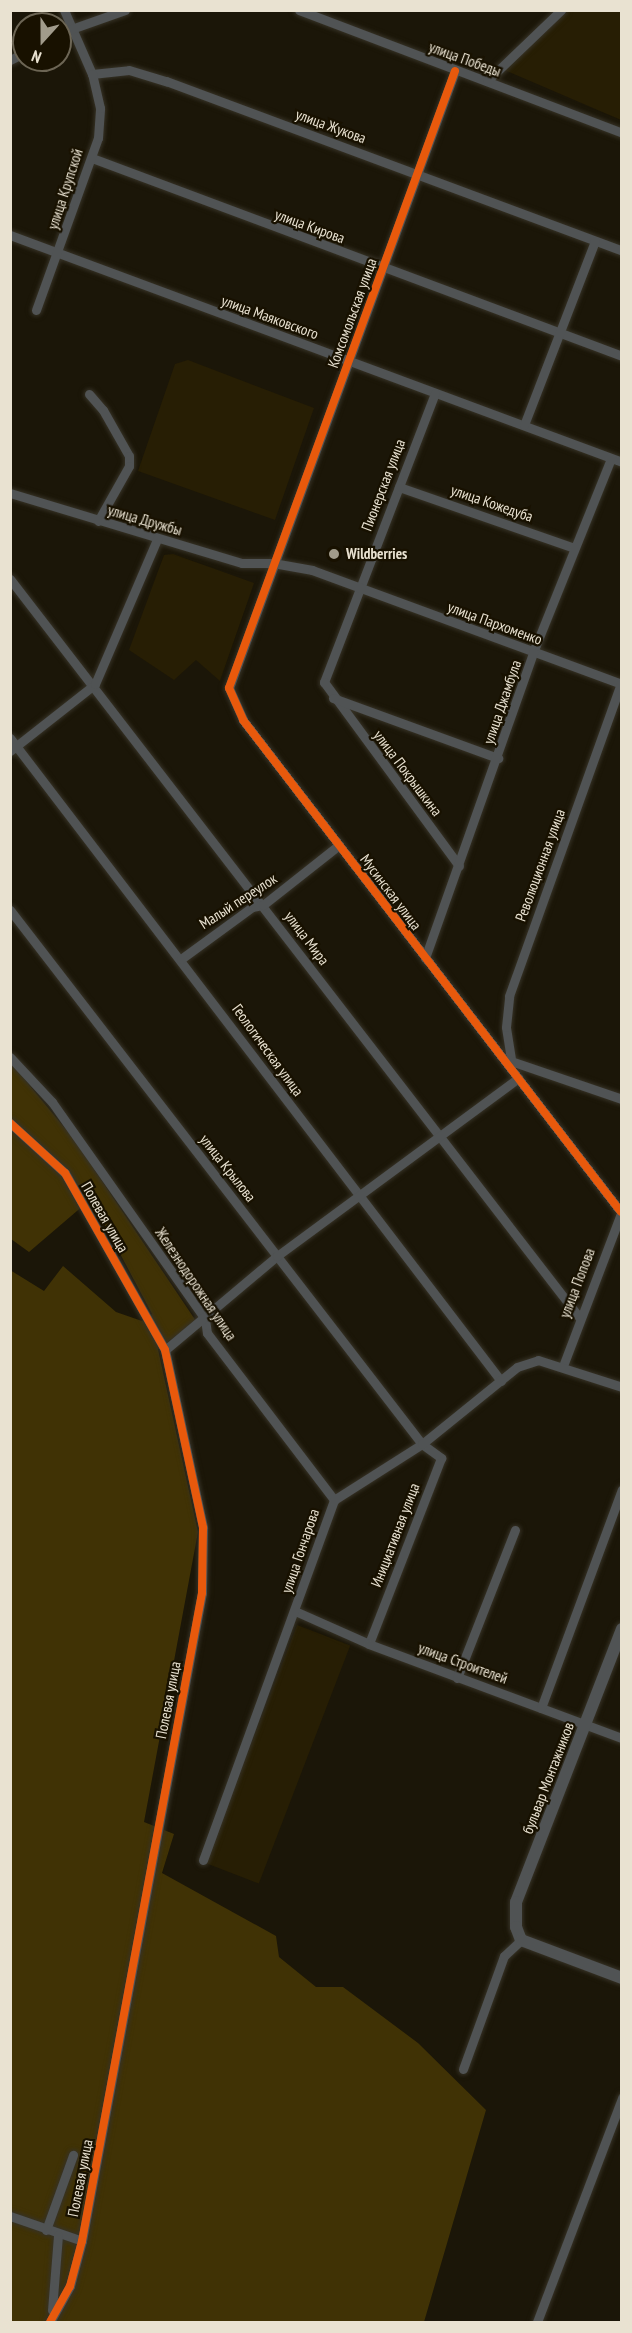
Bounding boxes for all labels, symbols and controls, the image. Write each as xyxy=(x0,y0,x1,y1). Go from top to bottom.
north arrow xyxy=(12,12,72,72)
street label: улица Победы xyxy=(426,38,504,80)
text: N xyxy=(29,46,44,68)
street label: улица Жукова xyxy=(293,105,369,147)
street label: улица Крупской xyxy=(43,146,87,232)
street label: улица Кирова xyxy=(273,205,347,247)
street label: Комсомольская улица xyxy=(324,256,380,370)
street label: улица Маяковского xyxy=(219,291,321,343)
street label: Пионерская улица xyxy=(357,436,409,534)
street label: улица Кожедуба xyxy=(449,481,535,525)
street label: улица Дружбы xyxy=(106,501,184,539)
place label: Wildberries xyxy=(346,545,407,563)
marker: Wildberries xyxy=(327,547,341,561)
street label: улица Пархоменко xyxy=(445,598,545,648)
street label: улица Джамбула xyxy=(479,658,525,746)
street label: улица Покрышкина xyxy=(370,727,446,819)
street label: Революционная улица xyxy=(511,806,569,924)
street label: Мусинская улица xyxy=(357,850,425,934)
street label: Малый переулок xyxy=(196,869,280,933)
street label: улица Мира xyxy=(281,908,333,968)
street label: Геологическая улица xyxy=(229,1001,307,1099)
street label: улица Крылова xyxy=(196,1131,260,1205)
street label: Полевая улица xyxy=(78,1179,132,1255)
street label: Железнодорожная улица xyxy=(152,1224,240,1344)
street label: улица Попова xyxy=(555,1246,599,1320)
street label: Инициативная улица xyxy=(367,1480,423,1590)
street label: улица Гончарова xyxy=(277,1507,323,1595)
street label: улица Строителей xyxy=(416,1638,510,1688)
street label: Полевая улица xyxy=(152,1660,184,1740)
street label: бульвар Монтажников xyxy=(518,1720,578,1836)
street label: Полевая улица xyxy=(64,2138,96,2218)

